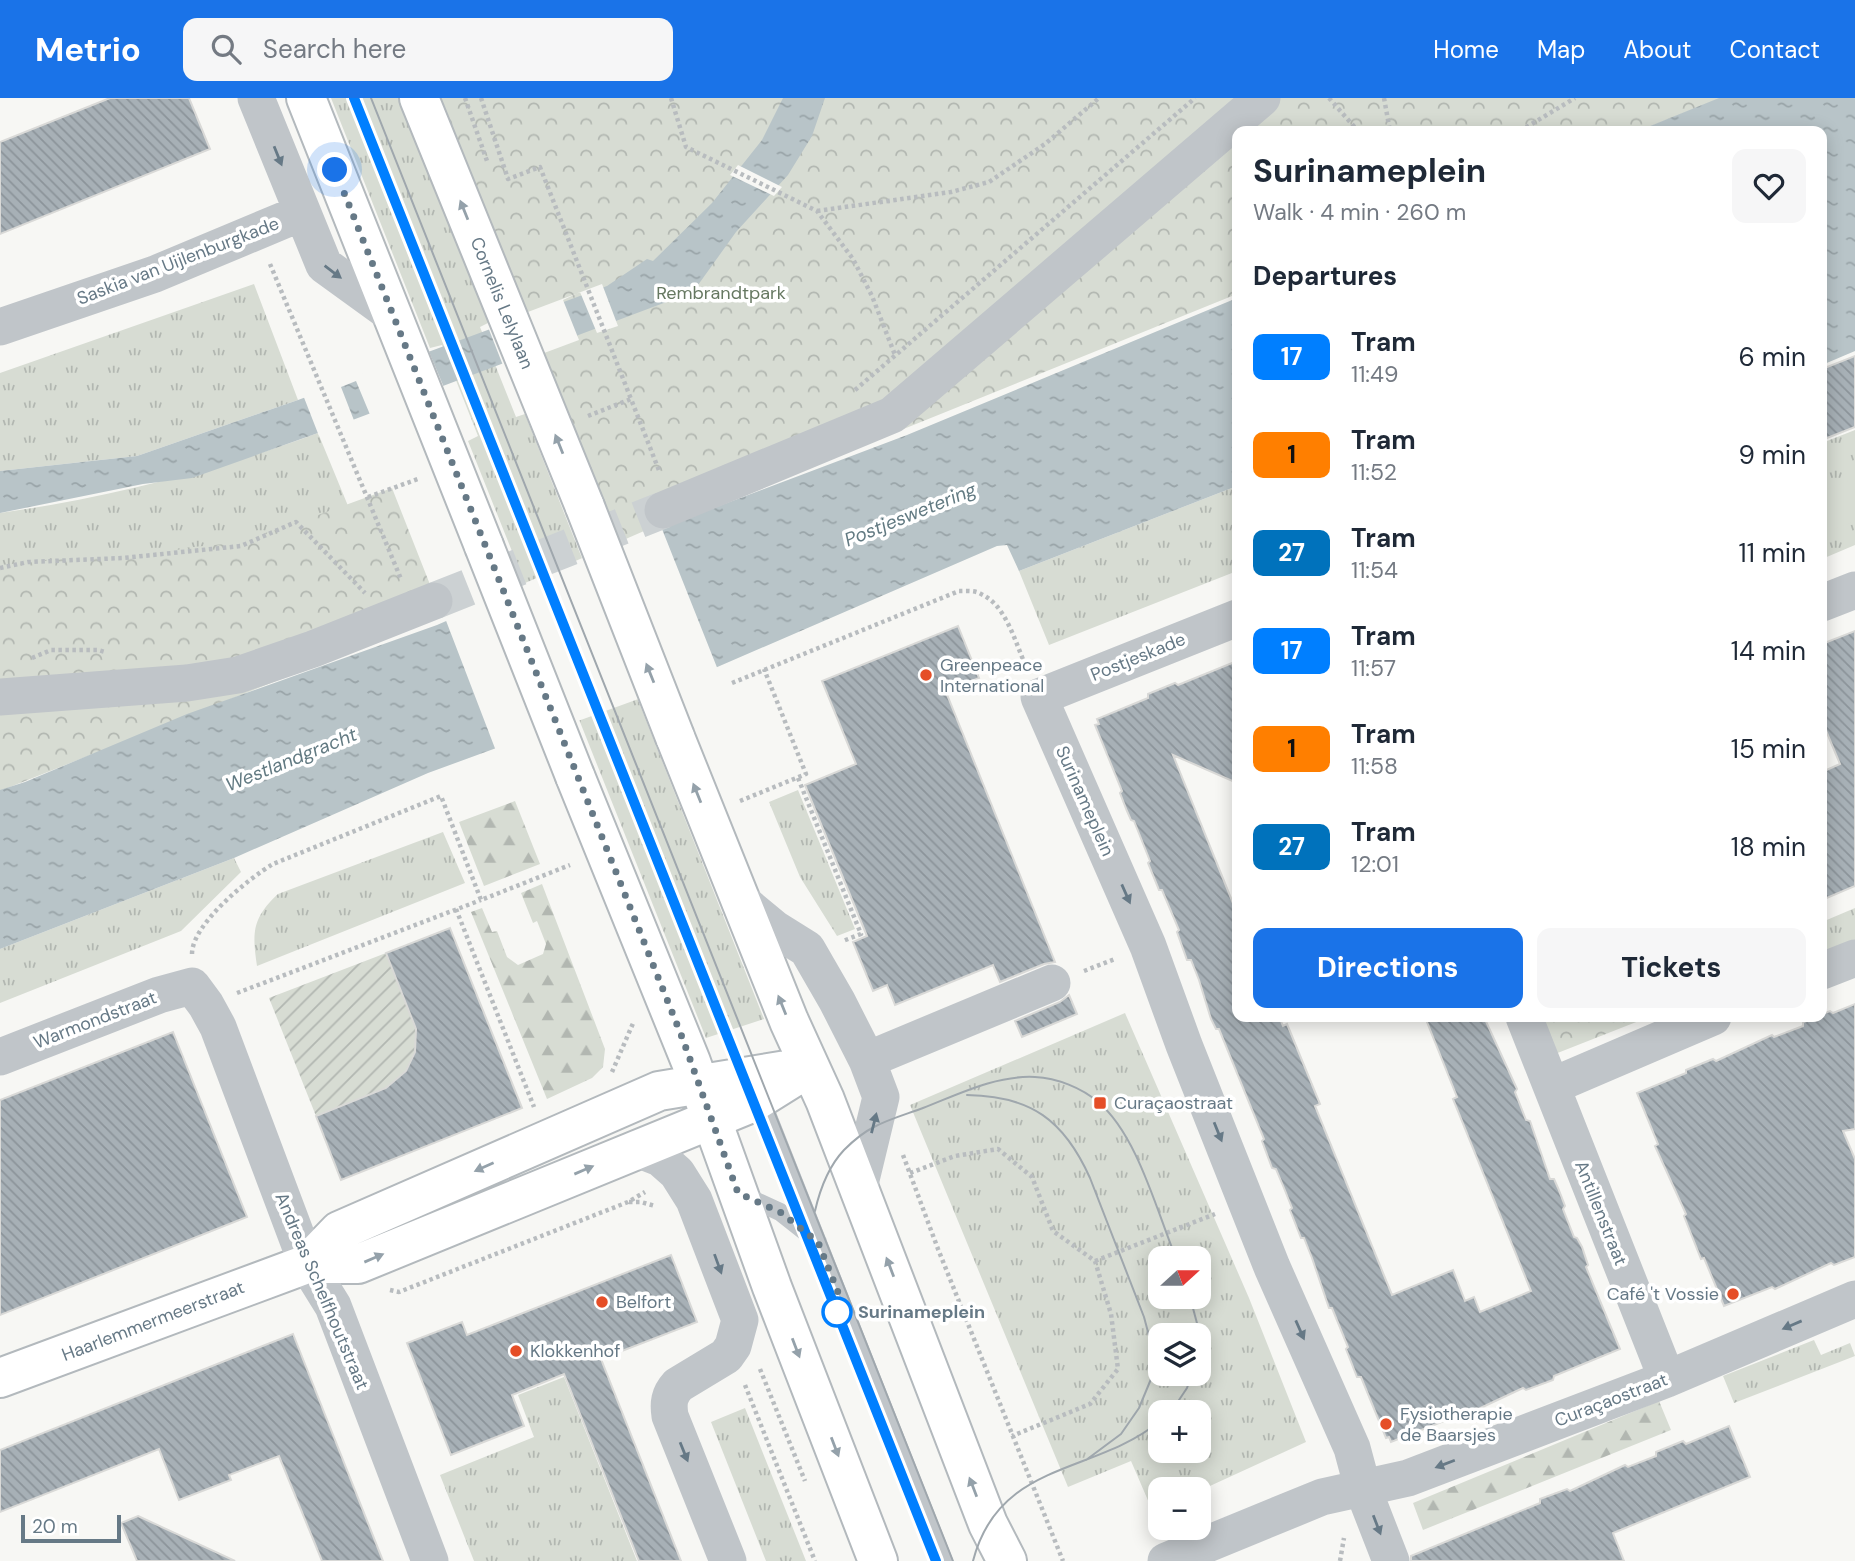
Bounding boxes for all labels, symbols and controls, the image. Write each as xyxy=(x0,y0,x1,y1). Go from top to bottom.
search box xyxy=(183,18,673,81)
text: Metrio xyxy=(35,28,141,71)
icon: search xyxy=(207,30,245,68)
text: Search here xyxy=(263,32,406,66)
text: Home xyxy=(1433,34,1499,65)
text: Map xyxy=(1537,34,1585,65)
text: About xyxy=(1623,34,1692,65)
text: Contact xyxy=(1730,34,1820,65)
one-way arrow xyxy=(273,145,284,166)
text: Surinameplein xyxy=(1253,149,1486,192)
button: heart xyxy=(1732,149,1806,223)
your location xyxy=(317,152,352,187)
text: Walk · 4 min · 260 m xyxy=(1253,197,1466,227)
one-way arrow xyxy=(459,200,470,221)
street label: Saskia van Uijlenburgkade xyxy=(74,211,282,311)
street label: Cornelis Lelylaan xyxy=(465,233,539,373)
text: Departures xyxy=(1253,259,1397,293)
one-way arrow xyxy=(324,264,342,279)
park label: Rembrandtpark xyxy=(656,281,786,305)
text: Tram xyxy=(1351,325,1416,359)
text: 6 min xyxy=(1738,340,1806,374)
text: 17 xyxy=(1281,341,1302,372)
text: 11:49 xyxy=(1351,359,1398,389)
text: Tram xyxy=(1351,423,1416,457)
one-way arrow xyxy=(553,434,565,454)
text: 9 min xyxy=(1738,438,1806,472)
text: 1 xyxy=(1287,439,1296,470)
text: 11:52 xyxy=(1351,457,1397,487)
water label: Postjeswetering xyxy=(841,477,980,552)
text: Tram xyxy=(1351,521,1416,555)
text: 11 min xyxy=(1739,536,1806,570)
text: 27 xyxy=(1278,537,1305,568)
text: 11:54 xyxy=(1351,555,1398,585)
text: Tram xyxy=(1351,619,1416,653)
street label: Postjeskade xyxy=(1087,627,1189,687)
text: 14 min xyxy=(1731,634,1806,668)
text: 17 xyxy=(1281,635,1302,666)
place label: Greenpeace International xyxy=(940,653,1044,698)
text: 11:57 xyxy=(1351,653,1396,683)
one-way arrow xyxy=(644,663,655,684)
marker: Greenpeace International xyxy=(918,667,934,683)
text: Tram xyxy=(1351,717,1416,751)
water label: Westlandgracht xyxy=(222,721,361,797)
text: 15 min xyxy=(1731,732,1806,766)
text: 1 xyxy=(1287,733,1296,764)
street label: Surinameplein xyxy=(1050,742,1120,860)
text: 11:58 xyxy=(1351,751,1398,781)
one-way arrow xyxy=(692,783,703,804)
text: Tram xyxy=(1351,815,1416,849)
text: 18 min xyxy=(1731,830,1806,864)
text: 27 xyxy=(1278,831,1305,862)
text: 12:01 xyxy=(1351,849,1399,879)
one-way arrow xyxy=(1120,884,1132,904)
button: Directions xyxy=(1253,928,1523,1008)
button: Tickets xyxy=(1537,928,1806,1008)
street label: Warmondstraat xyxy=(30,985,160,1055)
one-way arrow xyxy=(777,994,788,1015)
place label: Curaçaostraat xyxy=(1114,1091,1233,1115)
marker: Curaçaostraat xyxy=(1092,1095,1108,1111)
one-way arrow xyxy=(869,1112,880,1134)
one-way arrow xyxy=(1213,1121,1224,1142)
street label: Antillenstraat xyxy=(1569,1157,1633,1269)
one-way arrow xyxy=(474,1162,495,1173)
one-way arrow xyxy=(574,1165,595,1176)
street label: Andreas Schelfhoutstraat xyxy=(269,1189,375,1393)
north arrow xyxy=(1148,1246,1211,1309)
map controls xyxy=(1148,1246,1211,1540)
one-way arrow xyxy=(363,1252,384,1263)
one-way arrow xyxy=(713,1254,724,1275)
one-way arrow xyxy=(884,1257,895,1278)
street label: Haarlemmermeerstraat xyxy=(58,1275,248,1367)
place label: Café 't Vossie xyxy=(1607,1282,1719,1306)
marker: Café 't Vossie xyxy=(1725,1286,1741,1302)
place label: Belfort xyxy=(616,1290,671,1314)
marker: Belfort xyxy=(594,1294,610,1310)
marker: Surinameplein xyxy=(822,1297,852,1327)
place label: Surinameplein xyxy=(858,1300,985,1324)
one-way arrow xyxy=(1295,1319,1306,1340)
one-way arrow xyxy=(1782,1320,1803,1331)
button: layers xyxy=(1148,1323,1211,1386)
one-way arrow xyxy=(791,1338,802,1359)
place label: Klokkenhof xyxy=(530,1339,620,1363)
marker: Klokkenhof xyxy=(508,1343,524,1359)
street label: Curaçaostraat xyxy=(1551,1367,1671,1433)
button: + xyxy=(1148,1400,1211,1463)
place label: Fysiotherapie de Baarsjes xyxy=(1400,1402,1513,1447)
marker: Fysiotherapie de Baarsjes xyxy=(1378,1416,1394,1432)
one-way arrow xyxy=(830,1437,841,1458)
one-way arrow xyxy=(679,1441,690,1462)
one-way arrow xyxy=(1434,1459,1455,1470)
one-way arrow xyxy=(968,1477,979,1498)
button: − xyxy=(1148,1477,1211,1540)
scale bar xyxy=(21,1512,121,1544)
text: 20 m xyxy=(32,1514,78,1539)
one-way arrow xyxy=(1372,1514,1383,1535)

